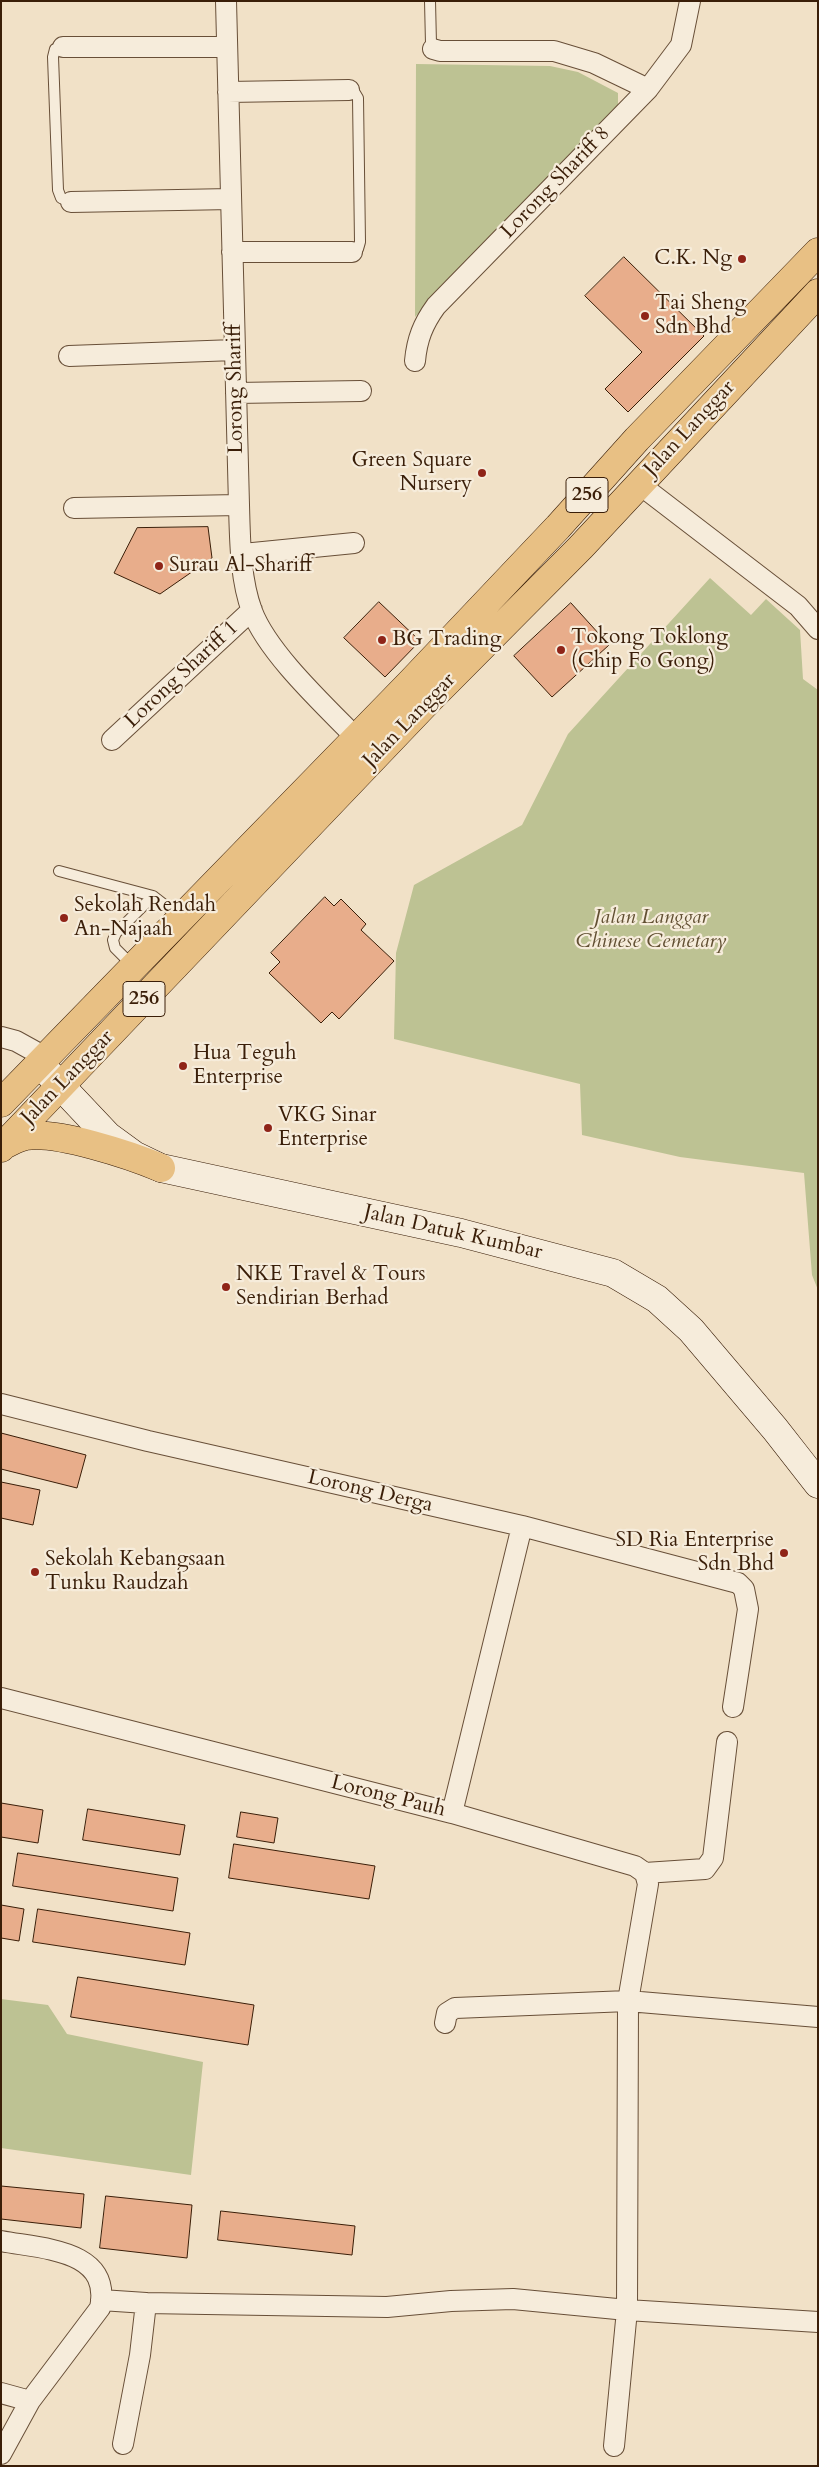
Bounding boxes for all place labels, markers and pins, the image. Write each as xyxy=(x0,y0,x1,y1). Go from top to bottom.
place label: C.K. Ng xyxy=(654,246,732,272)
marker: C.K. Ng xyxy=(736,253,748,265)
place label: Tai Sheng Sdn Bhd xyxy=(655,291,746,341)
marker: Tai Sheng Sdn Bhd xyxy=(639,310,651,322)
place label: Green Square Nursery xyxy=(352,448,472,498)
marker: Green Square Nursery xyxy=(476,467,488,479)
place label: Surau Al-Shariff xyxy=(169,553,312,579)
marker: Surau Al-Shariff xyxy=(153,560,165,572)
place label: Tokong Toklong (Chip Fo Gong) xyxy=(571,625,728,675)
place label: BG Trading xyxy=(392,627,501,653)
marker: BG Trading xyxy=(376,634,388,646)
marker: Tokong Toklong (Chip Fo Gong) xyxy=(555,644,567,656)
place label: Sekolah Rendah An-Najaah xyxy=(74,893,216,943)
marker: Sekolah Rendah An-Najaah xyxy=(58,912,70,924)
place label: Hua Teguh Enterprise xyxy=(193,1041,297,1091)
marker: Hua Teguh Enterprise xyxy=(177,1060,189,1072)
place label: VKG Sinar Enterprise xyxy=(278,1103,376,1153)
marker: VKG Sinar Enterprise xyxy=(262,1122,274,1134)
place label: NKE Travel & Tours Sendirian Berhad xyxy=(236,1262,426,1312)
marker: NKE Travel & Tours Sendirian Berhad xyxy=(220,1281,232,1293)
place label: SD Ria Enterprise Sdn Bhd xyxy=(616,1528,774,1578)
place label: Sekolah Kebangsaan Tunku Raudzah xyxy=(45,1547,226,1597)
marker: SD Ria Enterprise Sdn Bhd xyxy=(778,1547,790,1559)
marker: Sekolah Kebangsaan Tunku Raudzah xyxy=(29,1566,41,1578)

